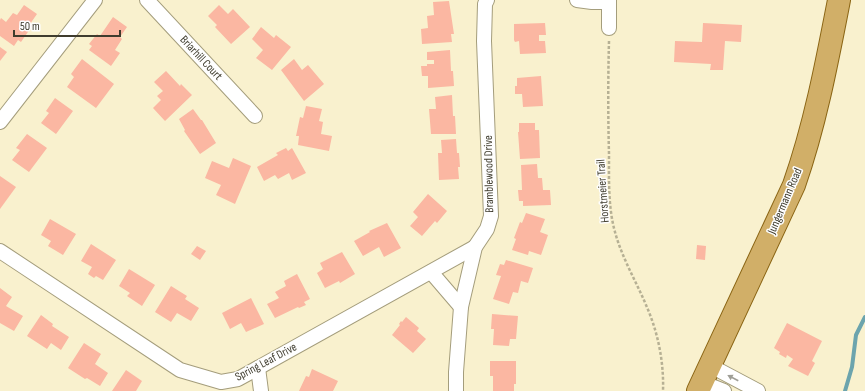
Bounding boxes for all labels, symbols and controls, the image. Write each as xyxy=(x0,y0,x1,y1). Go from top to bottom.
scale bar xyxy=(14,12,120,38)
text: 50 m xyxy=(20,19,40,34)
street label: Briarhill Court xyxy=(176,32,226,84)
street label: Bramblewood Drive xyxy=(481,135,497,213)
street label: Horstmeier Trail xyxy=(593,159,613,223)
street label: Jungermann Road xyxy=(764,166,806,237)
street label: Spring Leaf Drive xyxy=(233,339,300,385)
one-way arrow xyxy=(727,375,739,381)

